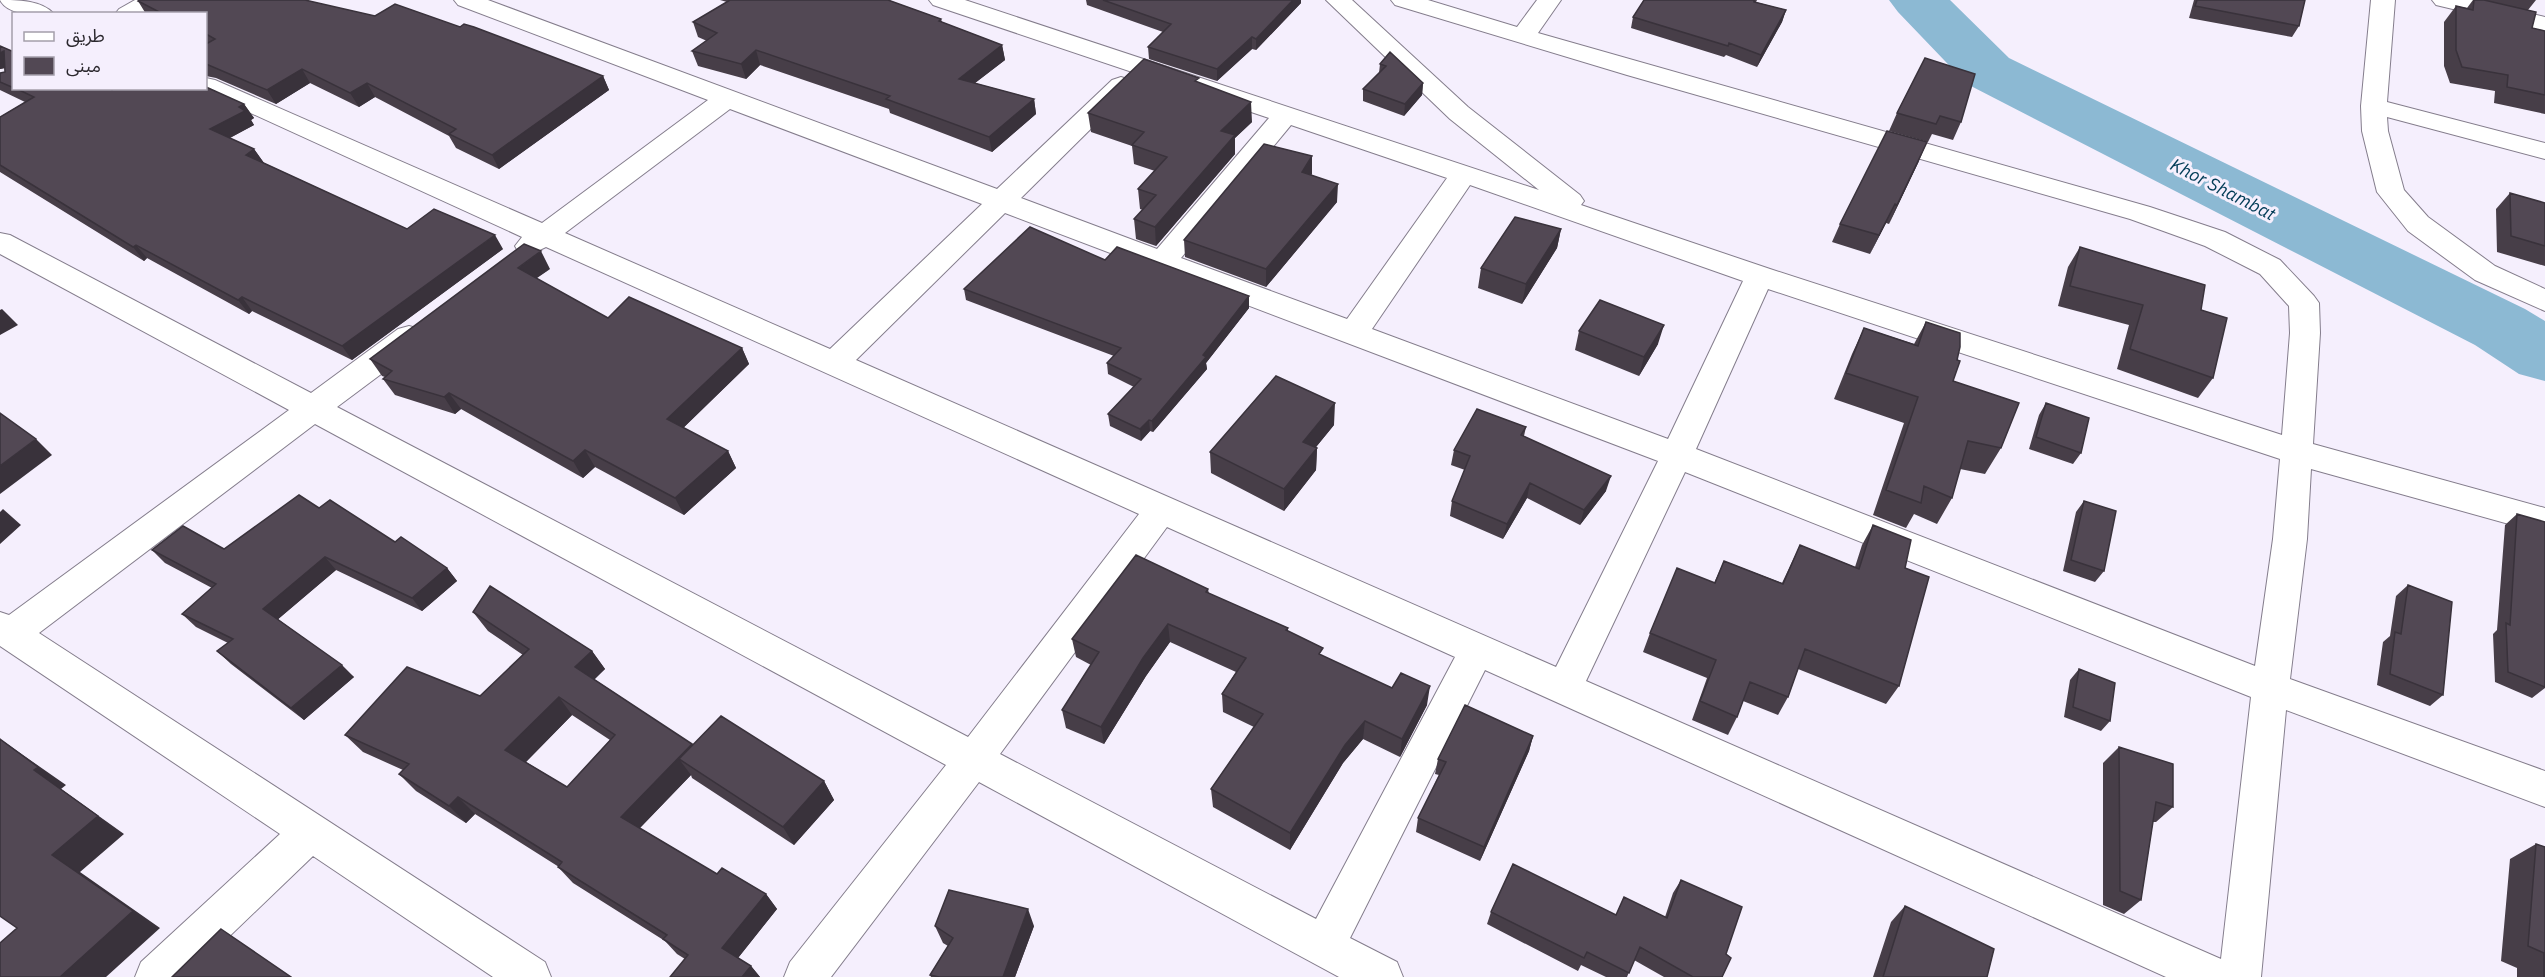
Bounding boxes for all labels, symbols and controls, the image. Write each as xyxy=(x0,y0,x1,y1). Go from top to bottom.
legend xyxy=(12,12,207,90)
text: طريق xyxy=(66,24,105,47)
text: مبنى xyxy=(66,54,101,77)
water label: Khor Shambat xyxy=(2167,153,2280,226)

